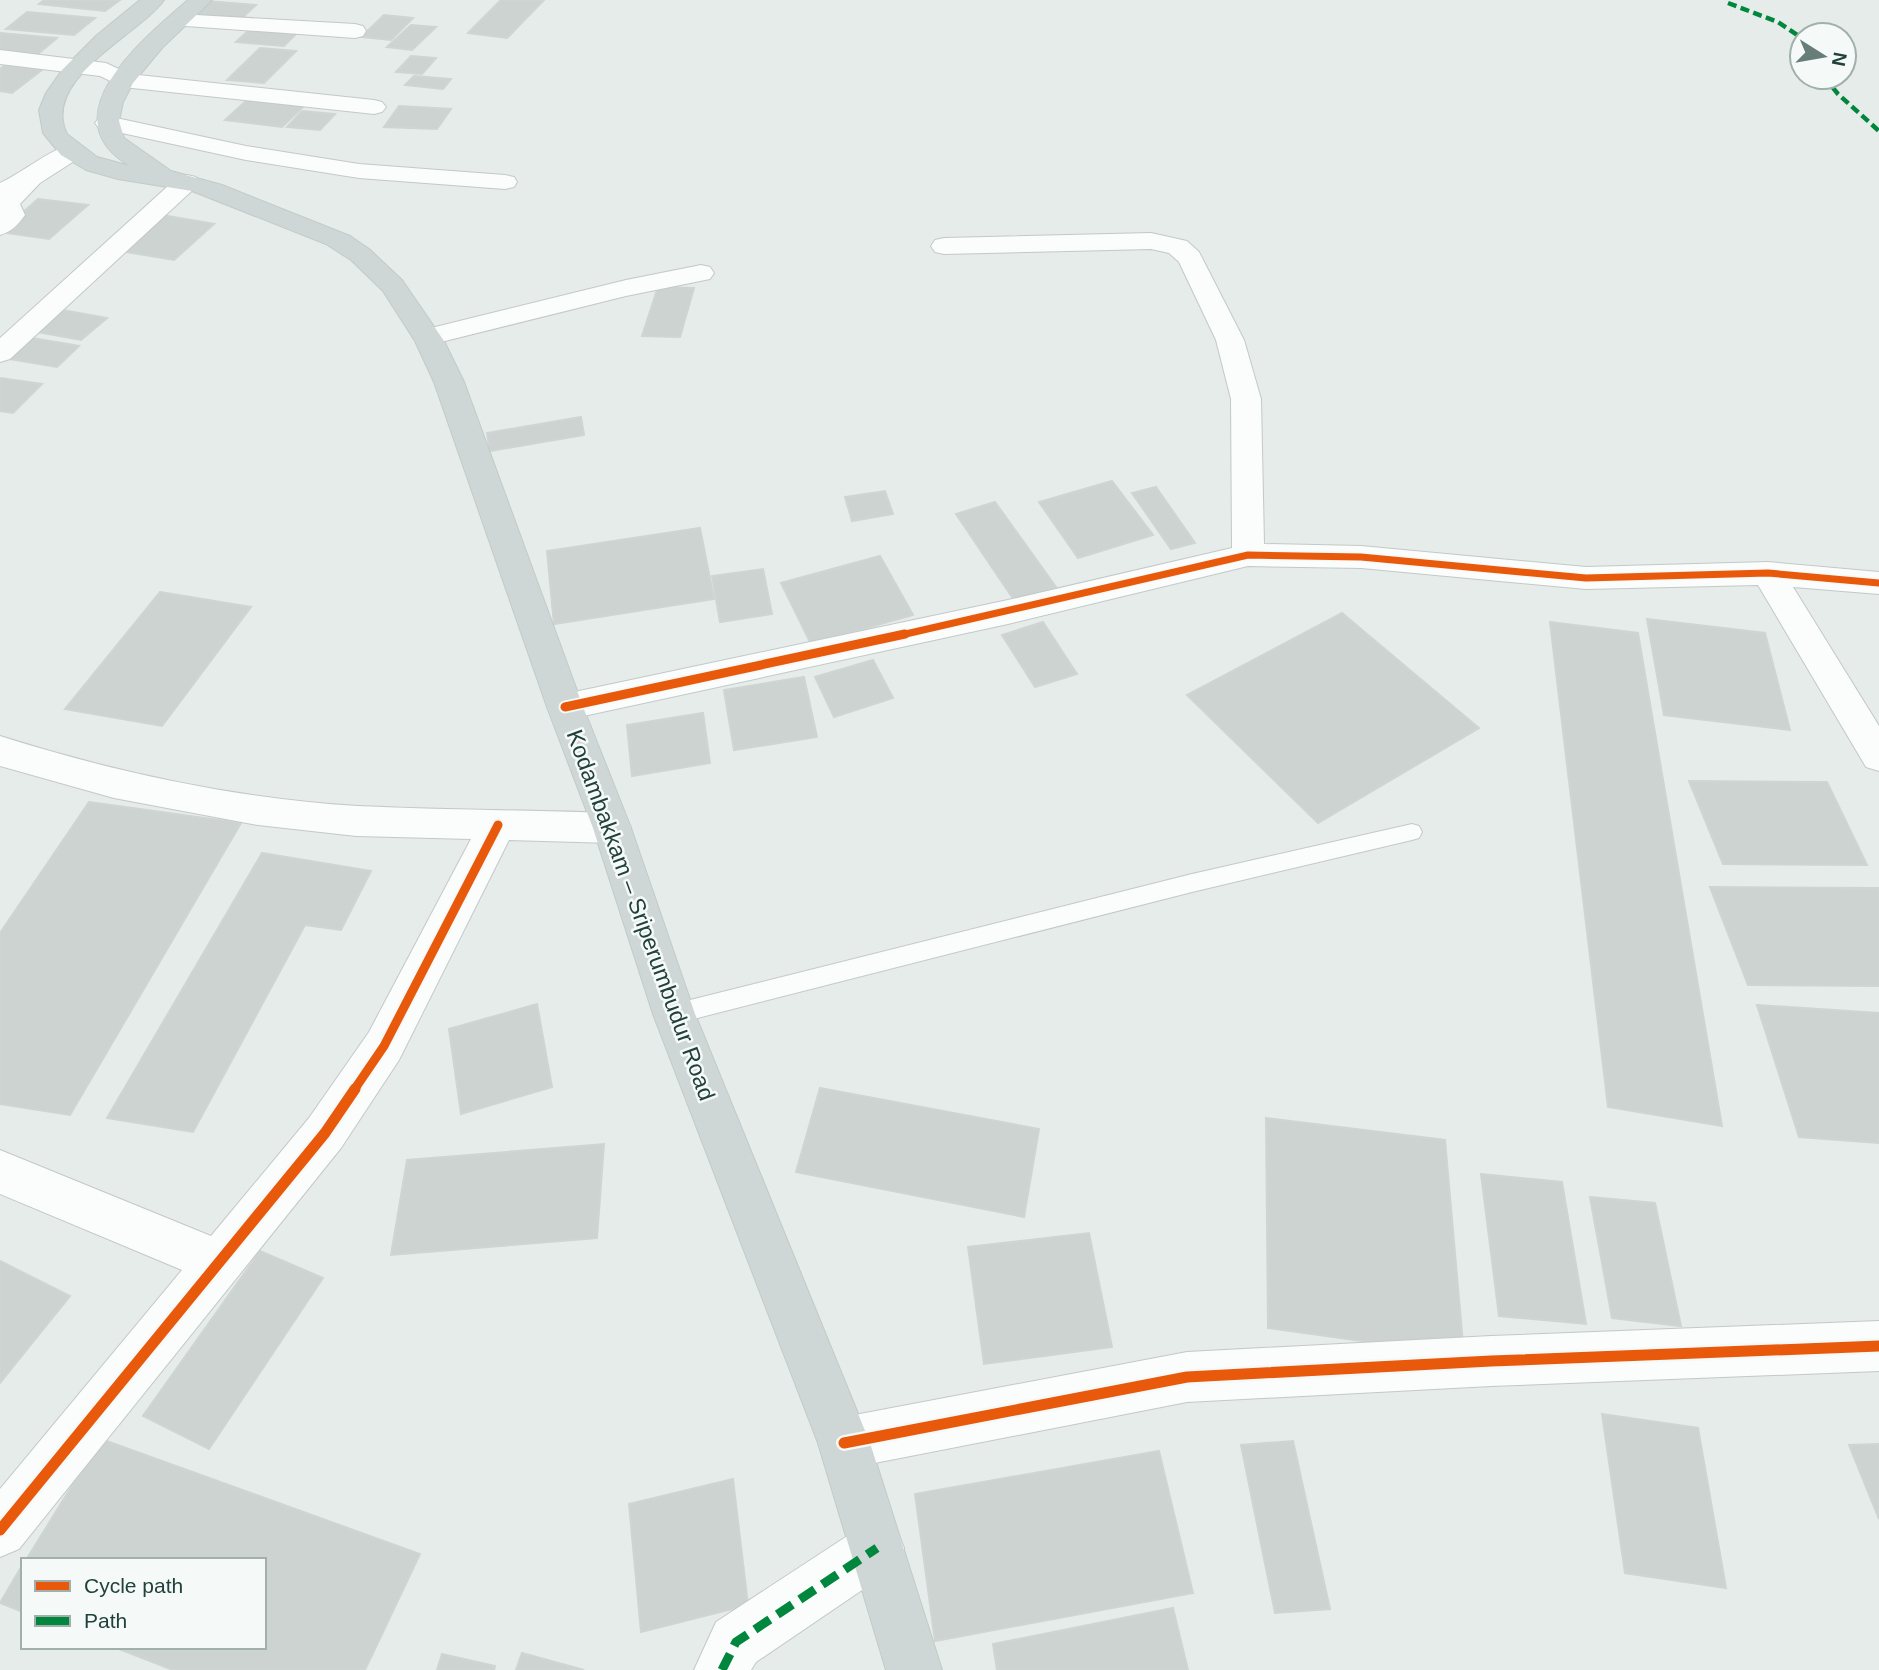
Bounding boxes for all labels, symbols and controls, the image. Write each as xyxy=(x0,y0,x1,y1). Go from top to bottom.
north arrow xyxy=(1788,21,1858,91)
text: N xyxy=(1828,50,1851,68)
street label: Kodambakkam – Sriperumbudur Road xyxy=(562,726,720,1104)
legend xyxy=(21,1558,266,1649)
text: Cycle path xyxy=(84,1574,183,1597)
text: Path xyxy=(84,1609,127,1632)

